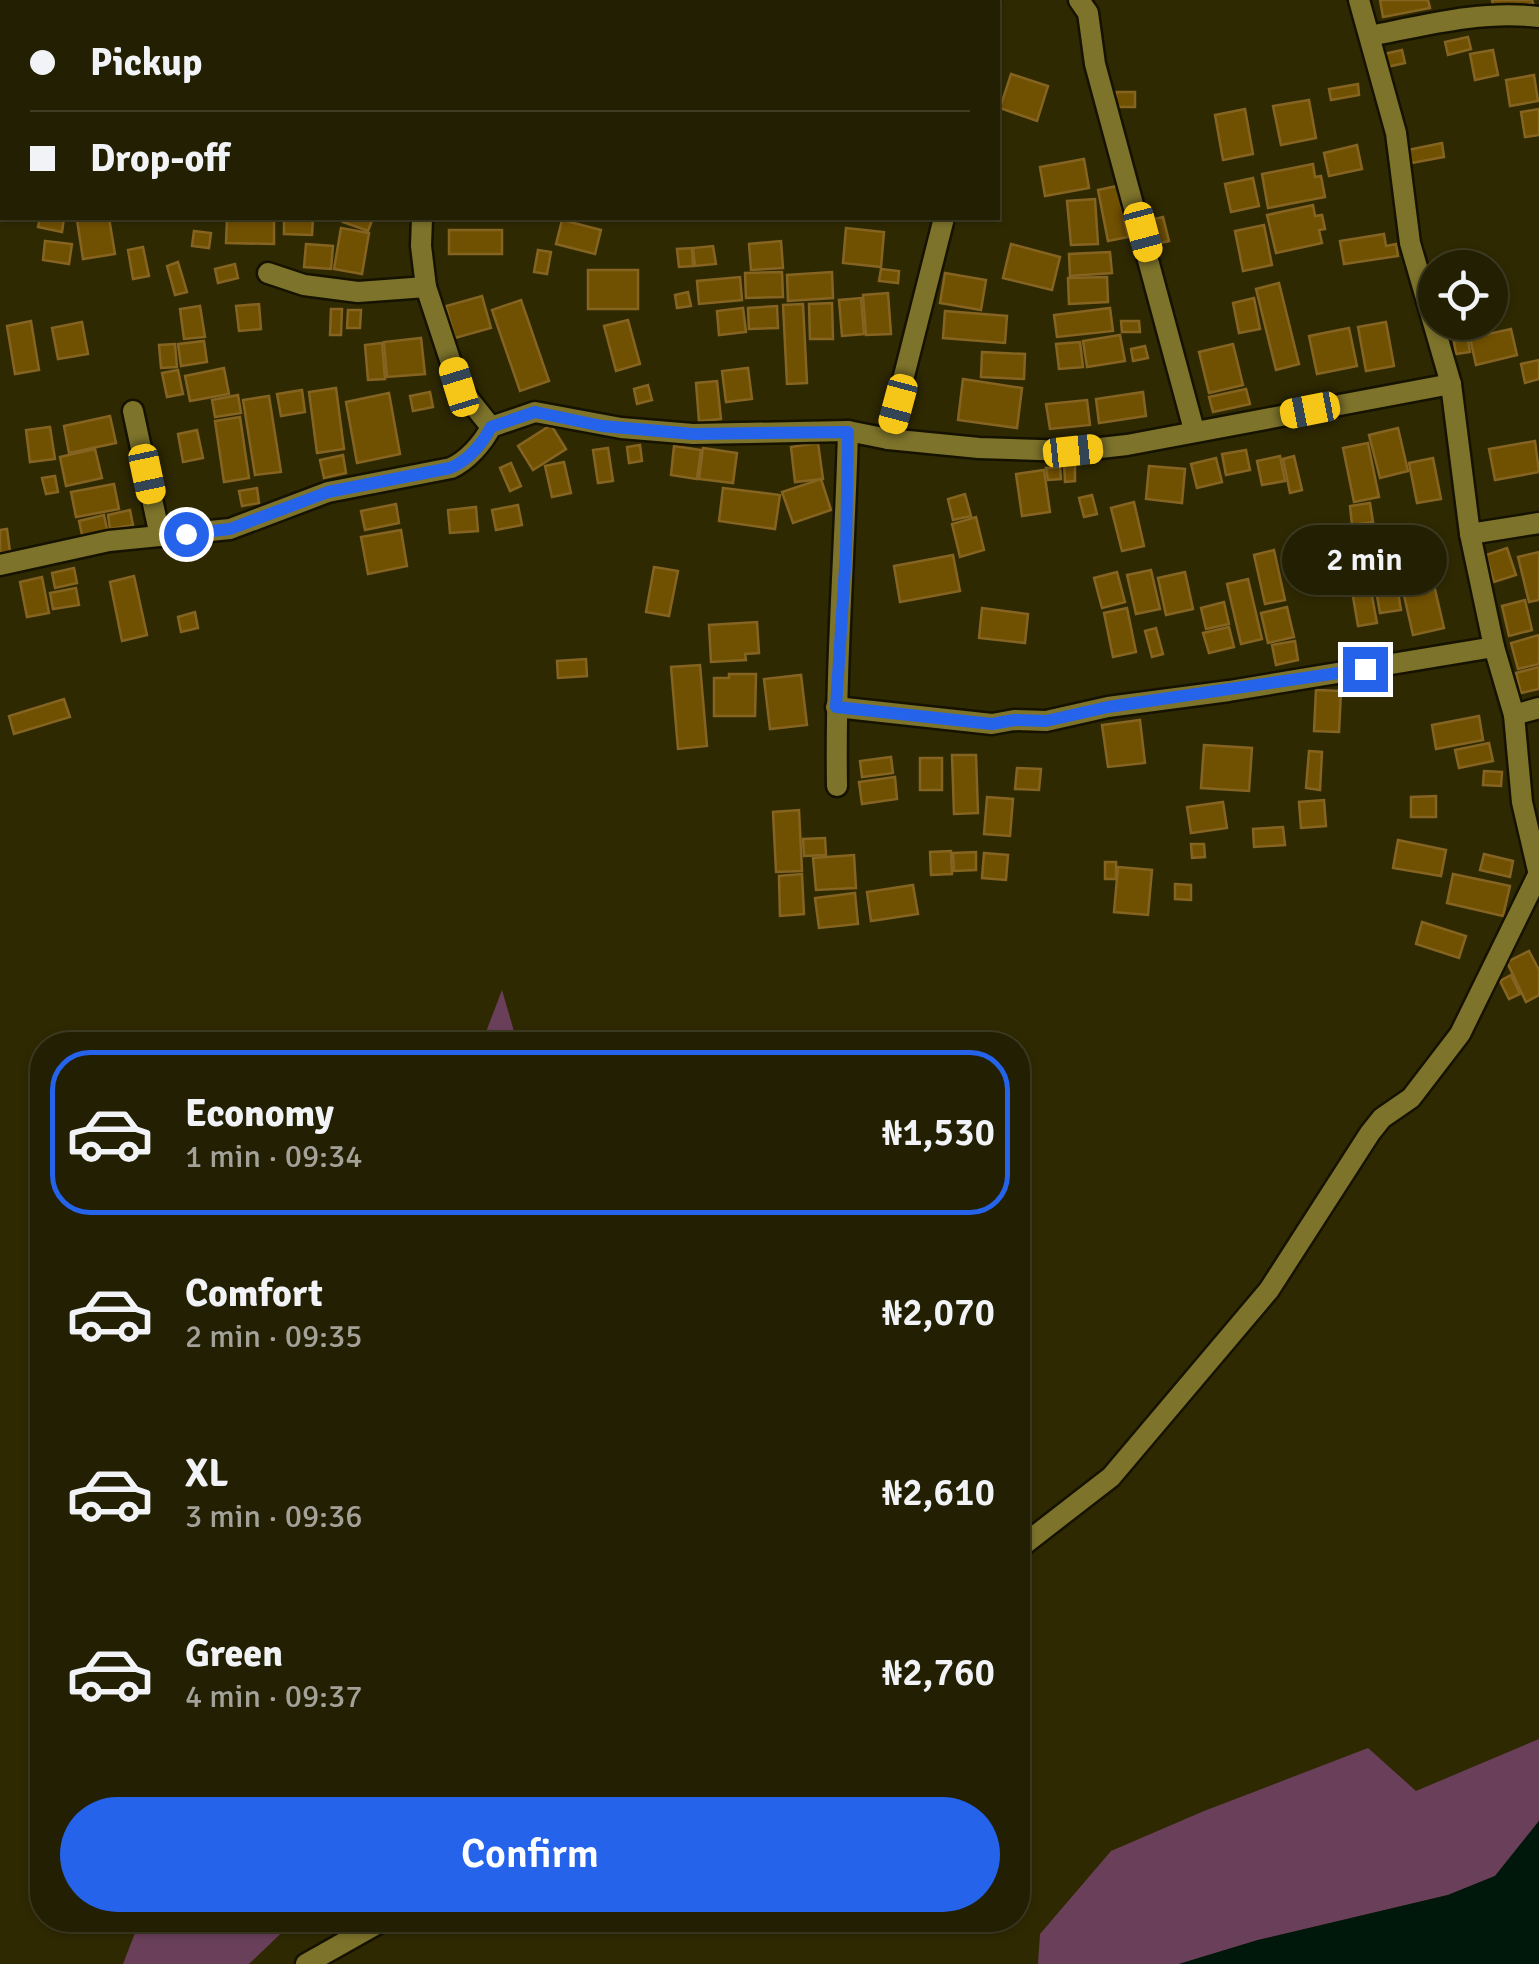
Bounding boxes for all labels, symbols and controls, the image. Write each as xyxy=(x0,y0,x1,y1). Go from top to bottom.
text: Pickup xyxy=(90,39,202,86)
text: Drop-off xyxy=(90,135,230,182)
car xyxy=(1121,199,1165,265)
map controls xyxy=(1418,250,1508,340)
button: locate xyxy=(1418,250,1508,340)
car xyxy=(436,354,482,420)
car xyxy=(876,371,920,437)
car xyxy=(1278,390,1342,430)
car xyxy=(1042,433,1104,469)
car xyxy=(126,442,168,506)
route start xyxy=(164,512,209,557)
callout: 2 min xyxy=(1282,524,1448,594)
text: 2 min xyxy=(1326,540,1403,579)
route end xyxy=(1343,647,1388,692)
icon: car xyxy=(65,1088,155,1178)
text: Economy xyxy=(185,1090,334,1137)
text: ₦1,530 xyxy=(882,1109,995,1156)
text: 1 min · 09:34 xyxy=(185,1137,363,1176)
icon: car xyxy=(65,1268,155,1358)
text: Comfort xyxy=(185,1270,323,1317)
text: ₦2,070 xyxy=(882,1289,995,1336)
text: 2 min · 09:35 xyxy=(185,1317,363,1356)
icon: car xyxy=(65,1448,155,1538)
text: XL xyxy=(185,1450,228,1497)
text: ₦2,610 xyxy=(882,1469,995,1516)
text: 3 min · 09:36 xyxy=(185,1497,363,1536)
icon: car xyxy=(65,1628,155,1718)
text: Green xyxy=(185,1630,283,1677)
text: ₦2,760 xyxy=(882,1649,995,1696)
text: 4 min · 09:37 xyxy=(185,1677,363,1716)
button: Confirm xyxy=(60,1797,1000,1912)

